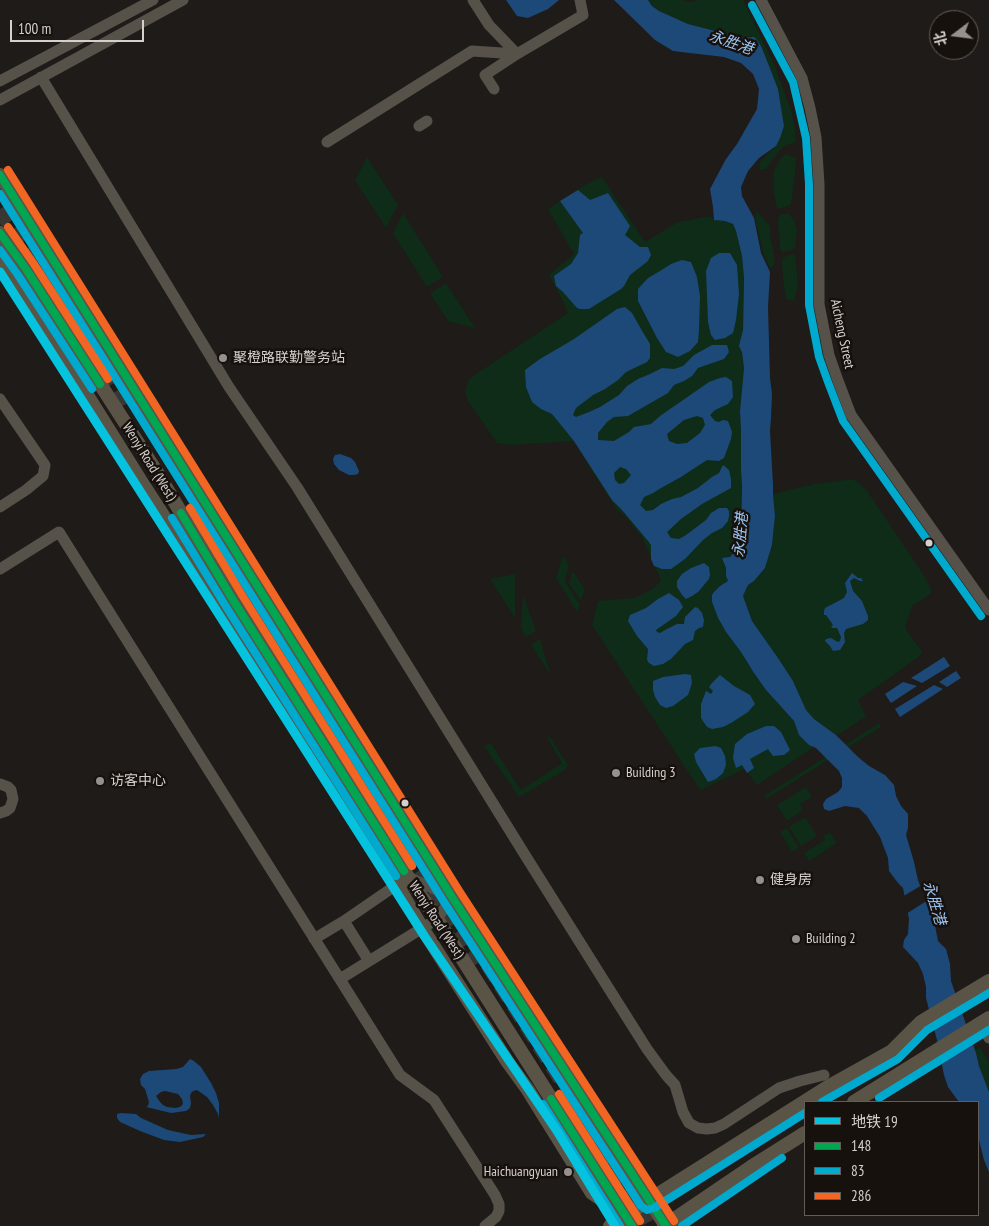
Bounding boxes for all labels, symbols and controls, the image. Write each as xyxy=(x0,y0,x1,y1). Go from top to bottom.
scale bar xyxy=(12,10,146,42)
north arrow xyxy=(929,10,979,60)
text: 100 m xyxy=(18,19,51,38)
water label: 永胜港 xyxy=(707,27,755,59)
text: 北 xyxy=(930,30,951,48)
street label: Aicheng Street xyxy=(826,298,858,370)
place label: 聚橙路联勤警务站 xyxy=(233,350,345,366)
marker: 聚橙路联勤警务站 xyxy=(217,352,229,364)
street label: Wenyi Road (West) xyxy=(118,420,180,504)
water label: 永胜港 xyxy=(730,512,752,558)
unlabelled marker xyxy=(924,538,934,548)
place label: Building 3 xyxy=(626,765,676,781)
marker: Building 3 xyxy=(610,767,622,779)
place label: 访客中心 xyxy=(110,773,166,789)
marker: 访客中心 xyxy=(94,775,106,787)
unlabelled marker xyxy=(400,798,410,808)
place label: 健身房 xyxy=(770,872,812,888)
marker: 健身房 xyxy=(754,874,766,886)
street label: Wenyi Road (West) xyxy=(405,878,467,962)
water label: 永胜港 xyxy=(919,879,949,927)
place label: Building 2 xyxy=(806,931,856,947)
marker: Building 2 xyxy=(790,933,802,945)
legend xyxy=(804,1101,979,1216)
text: 地铁 19 xyxy=(851,1112,898,1131)
text: 148 xyxy=(851,1136,871,1155)
text: 83 xyxy=(851,1161,865,1180)
place label: Haichuangyuan xyxy=(484,1164,558,1180)
marker: Haichuangyuan xyxy=(562,1166,574,1178)
text: 286 xyxy=(851,1186,871,1205)

